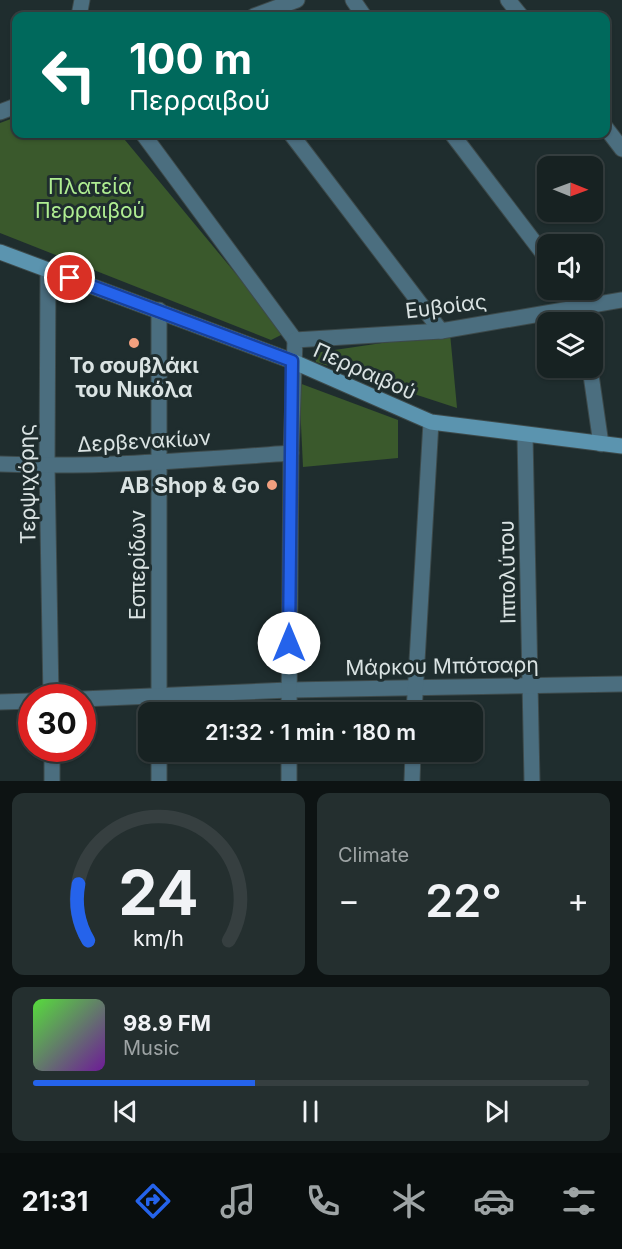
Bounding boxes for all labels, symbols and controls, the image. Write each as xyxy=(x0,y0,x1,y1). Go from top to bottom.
text: 100 m xyxy=(129,33,252,84)
icon: left xyxy=(30,36,108,114)
text: Περραιβού xyxy=(129,84,270,117)
north arrow xyxy=(537,156,603,222)
map controls xyxy=(537,156,603,378)
park label: Πλατεία Περραιβού xyxy=(35,174,145,223)
button: sound xyxy=(537,234,603,300)
pin xyxy=(44,252,95,303)
icon: arrive xyxy=(53,261,86,294)
street label: Ευβοίας xyxy=(404,289,488,323)
button: layers xyxy=(537,312,603,378)
marker: Το σουβλάκι του Νικόλα xyxy=(127,336,141,350)
street label: Περραιβού xyxy=(310,337,420,405)
place label: Το σουβλάκι του Νικόλα xyxy=(69,353,199,402)
street label: Τερψιχόρης xyxy=(13,424,41,544)
street label: Δερβενακίων xyxy=(76,425,212,457)
place label: AB Shop & Go xyxy=(120,473,260,498)
marker: AB Shop & Go xyxy=(265,478,279,492)
street label: Εσπερίδων xyxy=(125,510,150,620)
street label: Ιππολύτου xyxy=(494,520,520,624)
position arrow xyxy=(257,611,321,675)
street label: Μάρκου Μπότσαρη xyxy=(345,652,539,680)
speed limit sign: 30 xyxy=(18,684,96,762)
text: 21:32 · 1 min · 180 m xyxy=(205,719,416,745)
text: Climate xyxy=(338,843,409,867)
text: 24 xyxy=(118,855,199,930)
text: 22° xyxy=(425,873,502,928)
text: − xyxy=(338,880,360,920)
text: + xyxy=(567,880,589,920)
text: km/h xyxy=(133,925,184,951)
text: 98.9 FM xyxy=(123,1010,211,1036)
text: Music xyxy=(123,1036,180,1060)
icon: previous xyxy=(109,1095,142,1128)
icon: pause xyxy=(294,1095,327,1128)
icon: next xyxy=(480,1095,513,1128)
icon: directions xyxy=(132,1180,174,1222)
icon: music xyxy=(217,1180,259,1222)
icon: phone xyxy=(302,1180,344,1222)
icon: climate xyxy=(388,1180,430,1222)
icon: car xyxy=(473,1180,515,1222)
icon: filters xyxy=(558,1180,600,1222)
text: 21:31 xyxy=(22,1185,88,1218)

